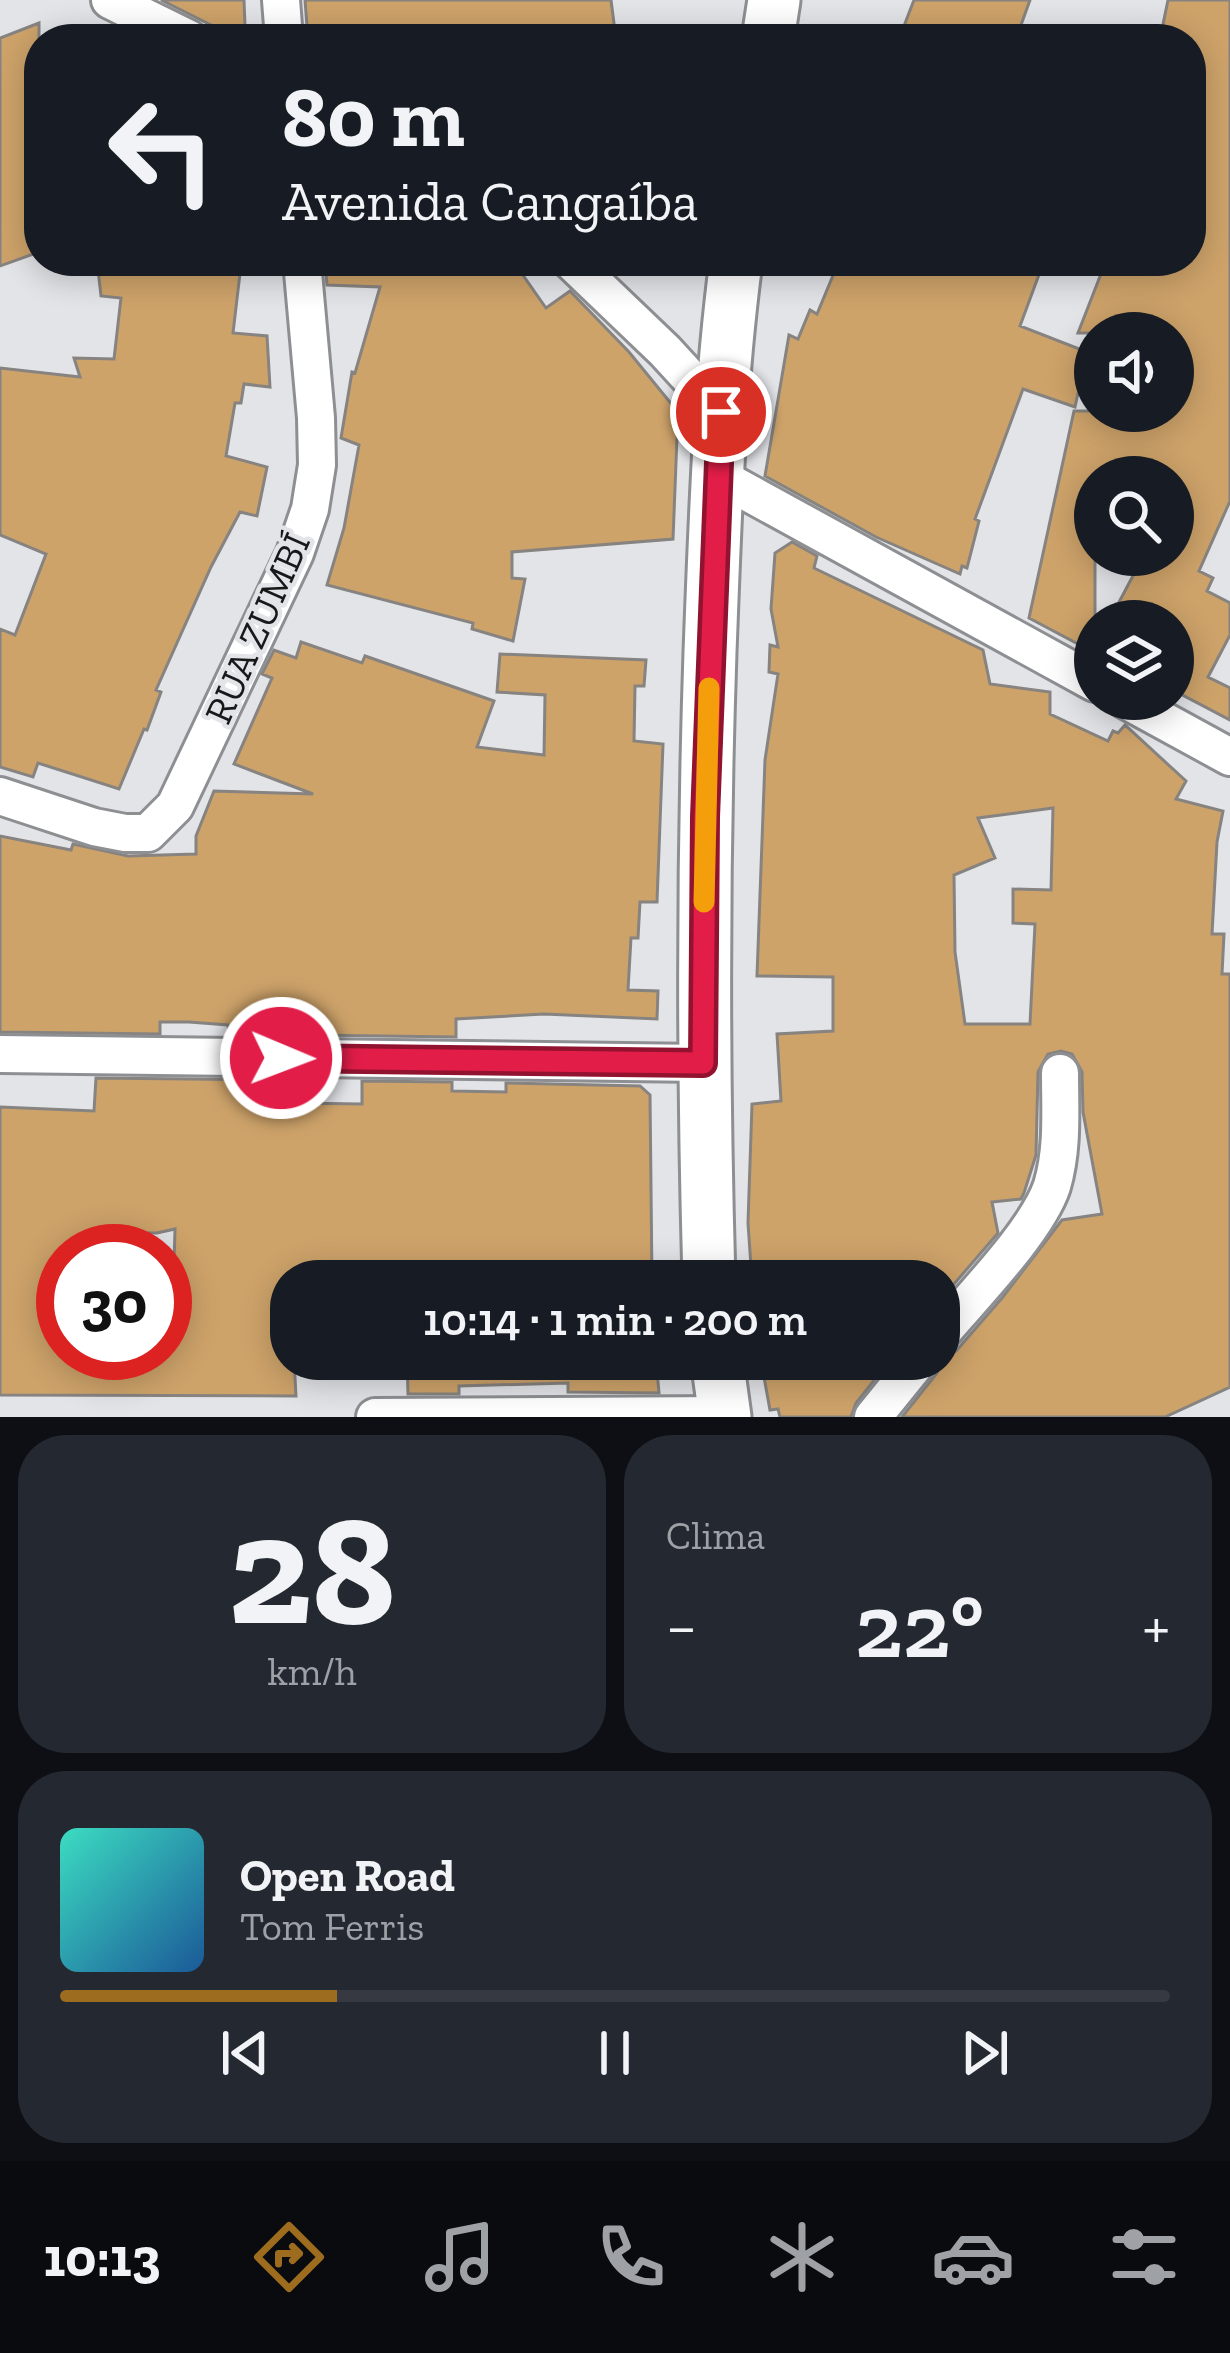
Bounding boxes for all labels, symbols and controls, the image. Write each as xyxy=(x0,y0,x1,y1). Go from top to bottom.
text: 80 m xyxy=(282,67,465,168)
icon: left xyxy=(84,72,240,228)
text: Avenida Cangaíba xyxy=(282,169,698,234)
map controls xyxy=(1074,312,1194,720)
button: sound xyxy=(1074,312,1194,432)
pin xyxy=(670,361,772,463)
icon: arrive xyxy=(688,379,754,445)
button: search xyxy=(1074,456,1194,576)
street label: RUA ZUMBÍ xyxy=(194,525,320,731)
button: layers xyxy=(1074,600,1194,720)
position arrow xyxy=(218,995,344,1121)
speed limit sign: 30 xyxy=(36,1224,192,1380)
text: 10:14 · 1 min · 200 m xyxy=(423,1293,807,1347)
text: 28 xyxy=(228,1476,396,1663)
text: Clima xyxy=(666,1512,765,1559)
text: 22° xyxy=(855,1572,984,1680)
text: − xyxy=(666,1587,697,1666)
text: + xyxy=(1142,1587,1170,1666)
text: km/h xyxy=(268,1648,357,1695)
text: Open Road xyxy=(240,1849,455,1903)
text: Tom Ferris xyxy=(240,1903,424,1950)
icon: previous xyxy=(212,2020,278,2086)
icon: pause xyxy=(582,2020,648,2086)
icon: next xyxy=(952,2020,1018,2086)
icon: directions xyxy=(247,2215,331,2299)
icon: music xyxy=(418,2215,502,2299)
icon: phone xyxy=(589,2215,673,2299)
icon: climate xyxy=(760,2215,844,2299)
icon: car xyxy=(931,2215,1015,2299)
icon: filters xyxy=(1102,2215,1186,2299)
text: 10:13 xyxy=(44,2225,160,2290)

